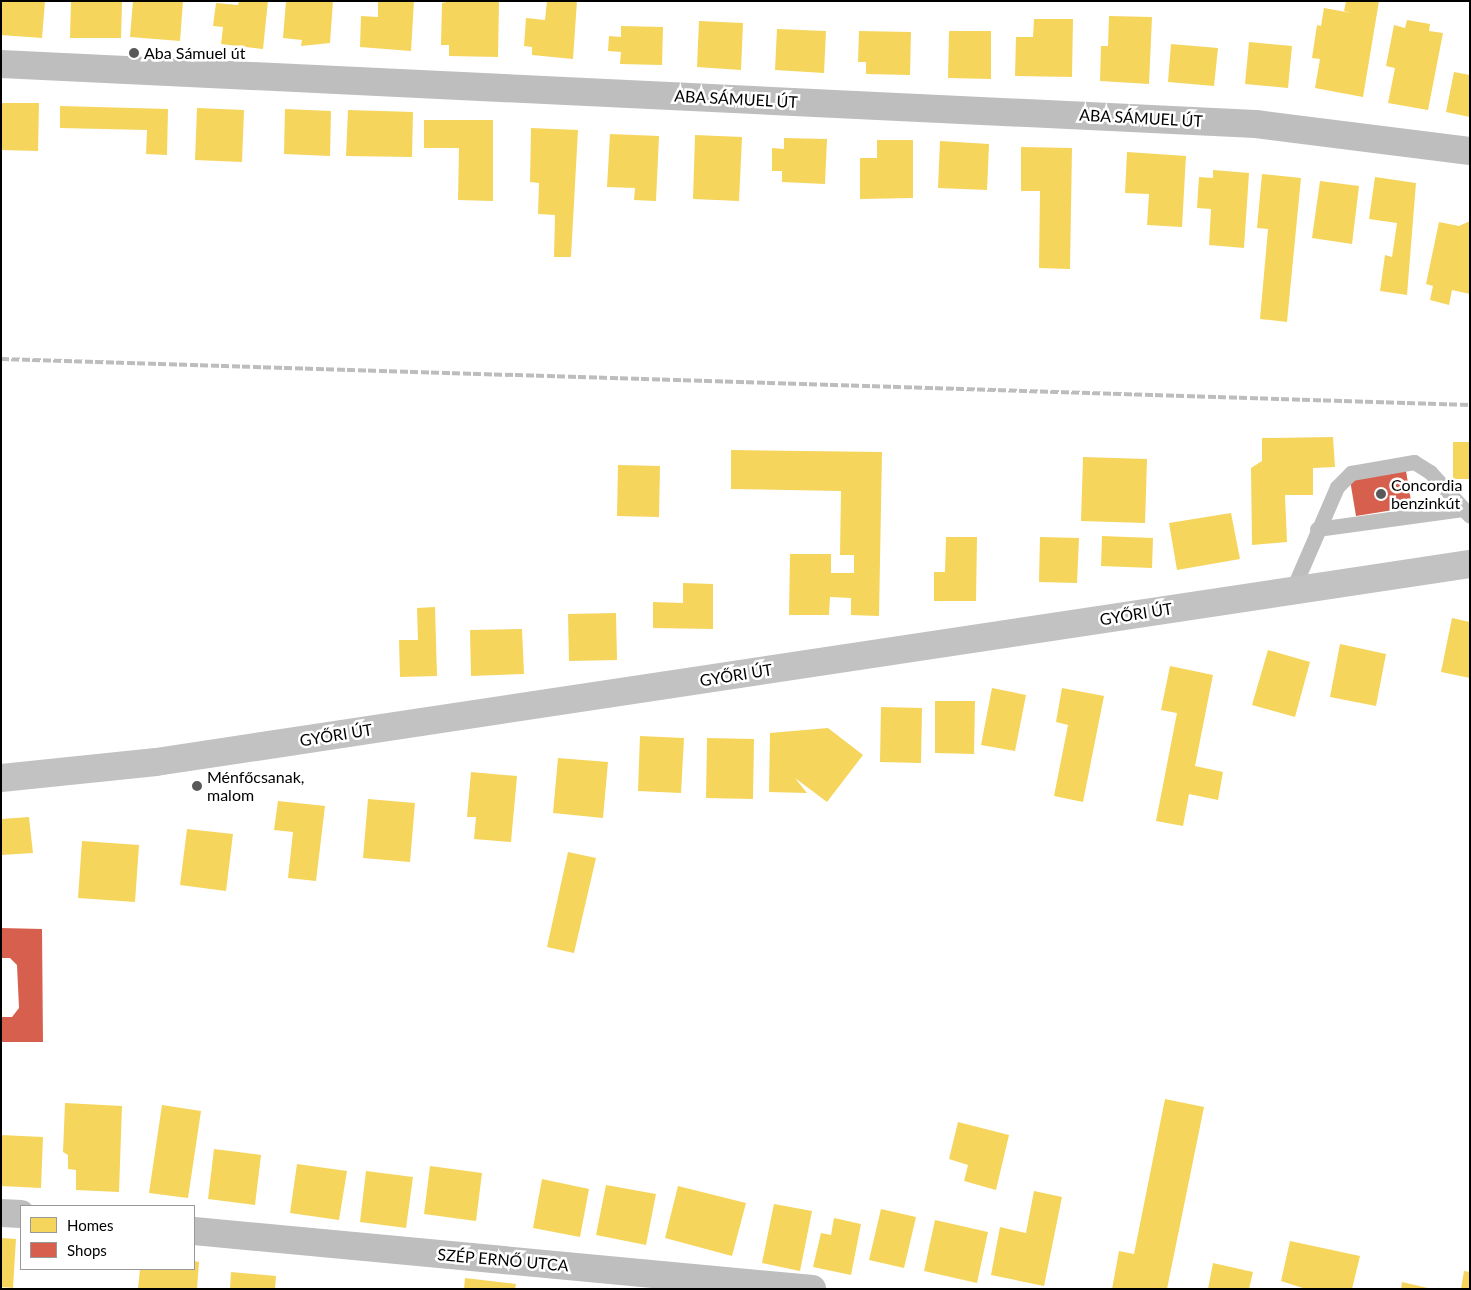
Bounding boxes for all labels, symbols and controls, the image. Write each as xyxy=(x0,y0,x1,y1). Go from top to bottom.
place label: Aba Sámuel út xyxy=(144,43,245,63)
marker: Aba Sámuel út xyxy=(128,47,140,59)
street label: ABA SÁMUEL ÚT xyxy=(673,86,799,112)
street label: ABA SÁMUEL ÚT xyxy=(1078,105,1204,131)
place label: Concordia benzinkút xyxy=(1391,475,1462,513)
marker: Concordia benzinkút xyxy=(1375,488,1387,500)
street label: GYŐRI ÚT xyxy=(1098,599,1174,629)
street label: GYŐRI ÚT xyxy=(698,660,774,690)
street label: GYŐRI ÚT xyxy=(298,720,374,750)
place label: Ménfőcsanak, malom xyxy=(207,767,304,805)
marker: Ménfőcsanak, malom xyxy=(191,780,203,792)
legend xyxy=(20,1205,195,1270)
text: Homes xyxy=(67,1216,113,1234)
text: Shops xyxy=(67,1241,107,1259)
street label: SZÉP ERNŐ UTCA xyxy=(436,1245,570,1275)

